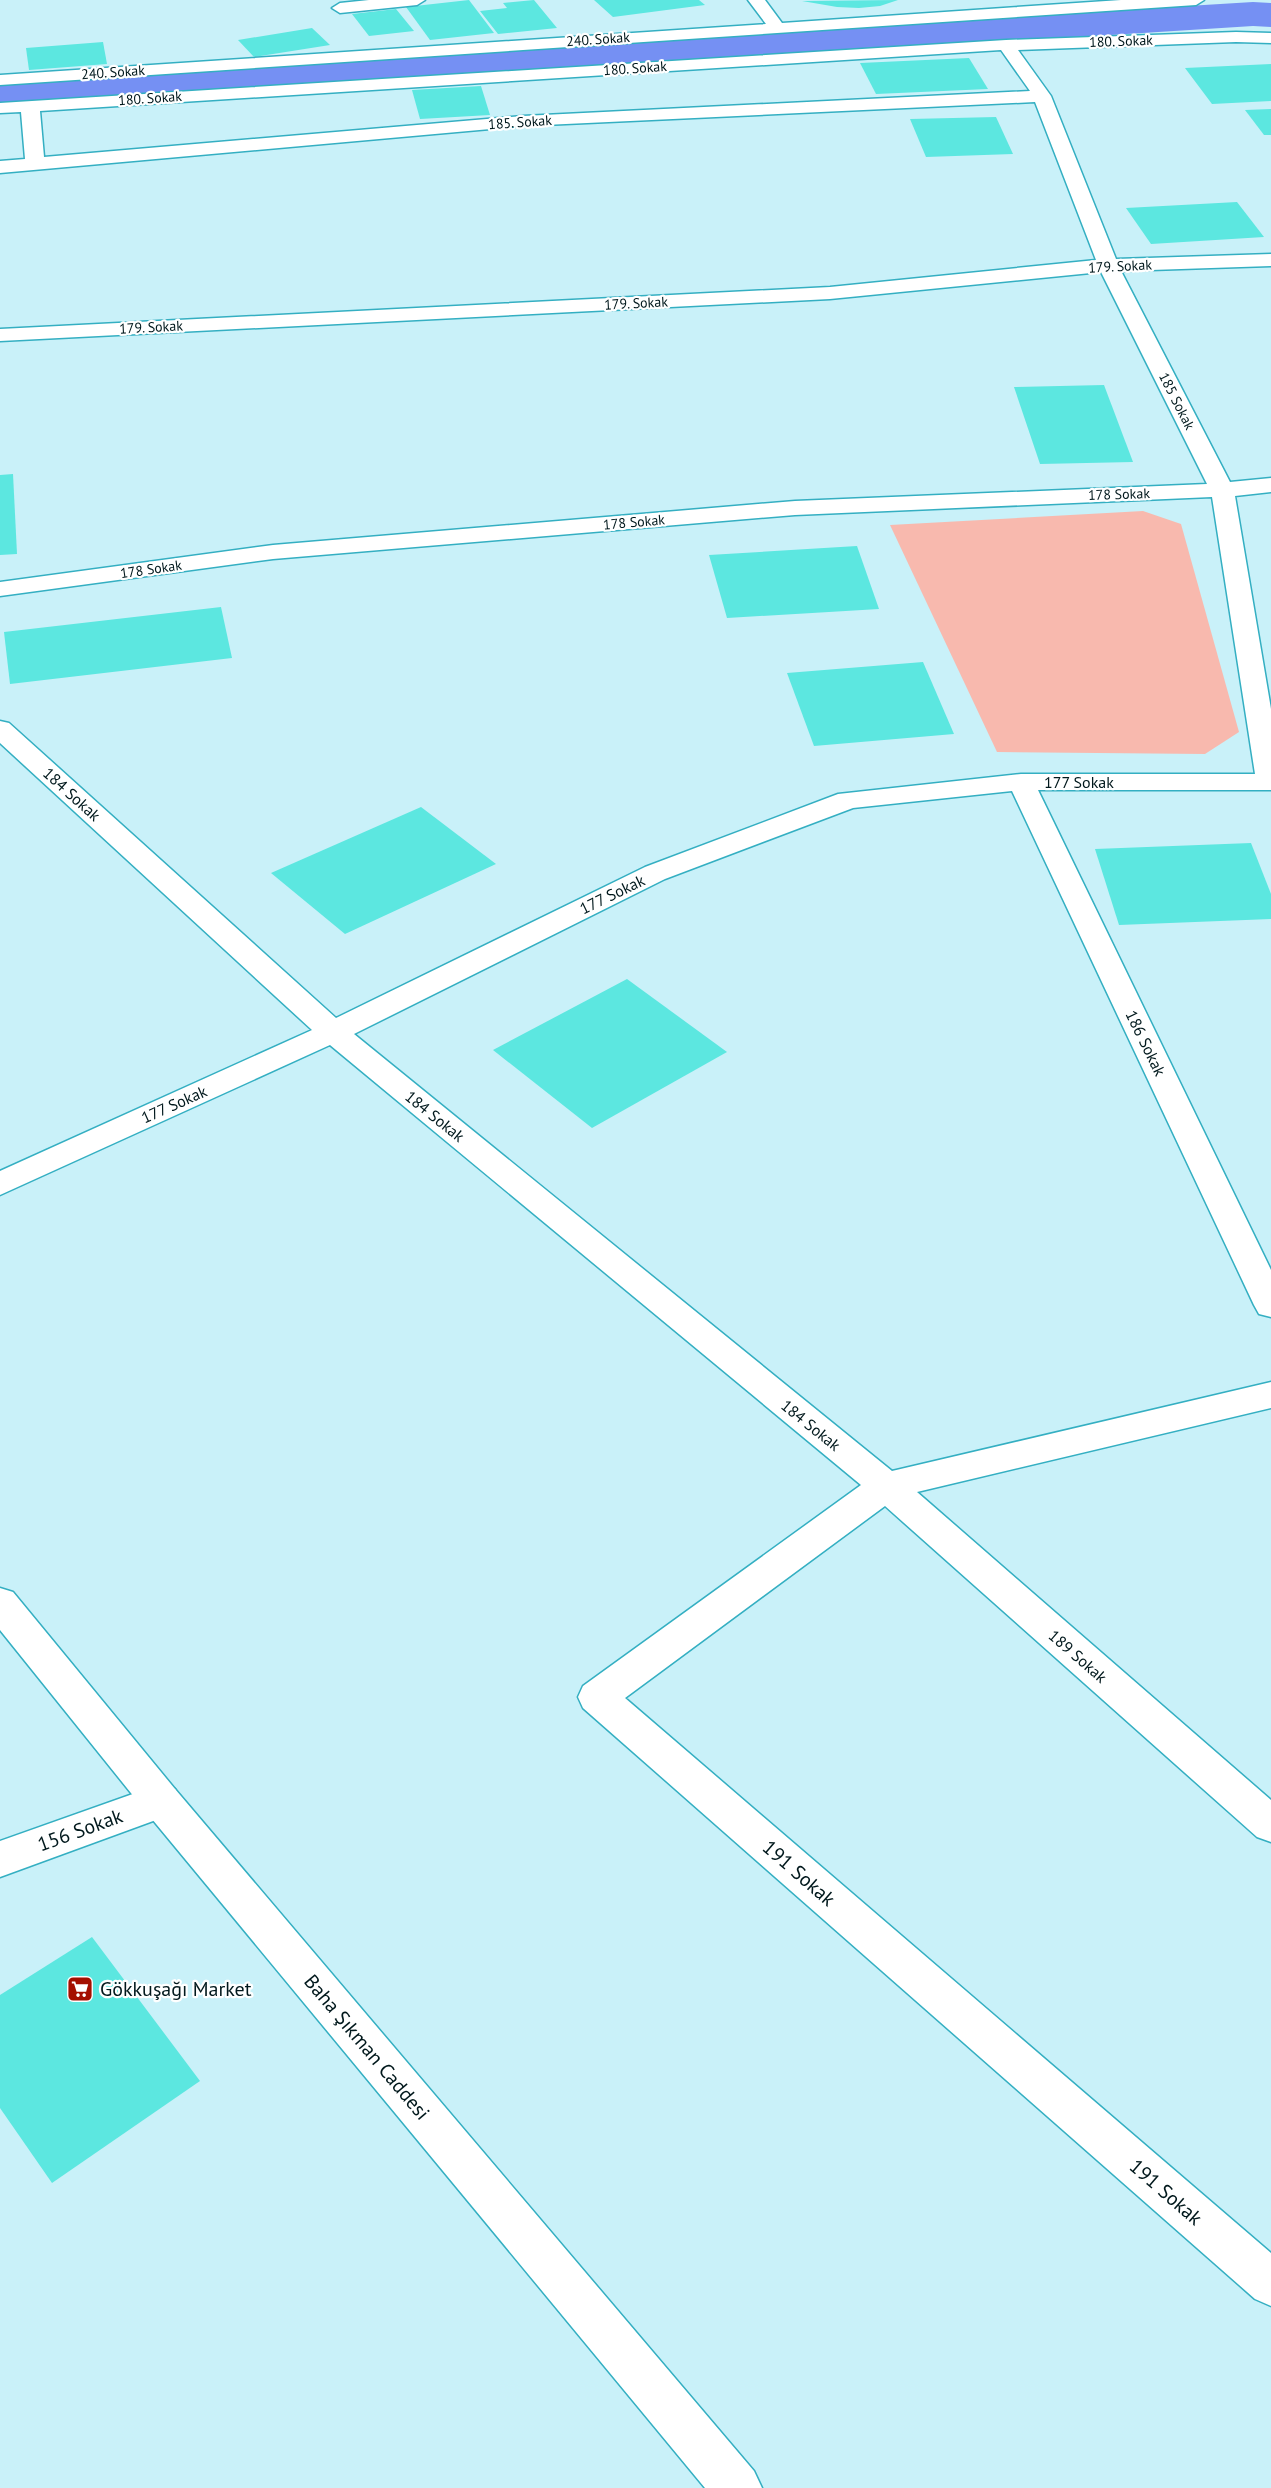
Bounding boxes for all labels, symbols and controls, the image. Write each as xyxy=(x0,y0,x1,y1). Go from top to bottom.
street label: 240. Sokak xyxy=(566,28,631,50)
street label: 180. Sokak xyxy=(1089,31,1154,51)
street label: 180. Sokak xyxy=(603,57,668,79)
street label: 240. Sokak xyxy=(81,61,146,83)
street label: 180. Sokak xyxy=(118,87,183,109)
street label: 185. Sokak xyxy=(488,111,553,133)
street label: 179. Sokak xyxy=(1088,255,1153,277)
street label: 179. Sokak xyxy=(604,292,669,314)
street label: 179. Sokak xyxy=(119,316,184,338)
street label: 185 Sokak xyxy=(1155,369,1199,433)
street label: 178 Sokak xyxy=(1088,484,1151,504)
street label: 178 Sokak xyxy=(602,510,666,534)
street label: 178 Sokak xyxy=(119,556,183,582)
street label: 184 Sokak xyxy=(39,763,105,825)
street label: 177 Sokak xyxy=(1044,772,1114,792)
street label: 177 Sokak xyxy=(576,870,648,918)
street label: 186 Sokak xyxy=(1121,1007,1171,1079)
street label: 177 Sokak xyxy=(138,1081,210,1127)
street label: 184 Sokak xyxy=(401,1086,469,1146)
street label: 184 Sokak xyxy=(777,1395,845,1455)
street label: 189 Sokak xyxy=(1045,1625,1112,1687)
street label: 156 Sokak xyxy=(34,1803,126,1857)
street label: 191 Sokak xyxy=(757,1834,841,1912)
street label: Baha Şıkman Caddesi xyxy=(298,1969,436,2125)
supermarket icon: Gökkuşağı Market xyxy=(65,1974,95,2004)
place label: Gökkuşağı Market xyxy=(100,1976,252,2002)
street label: 191 Sokak xyxy=(1124,2153,1208,2231)

